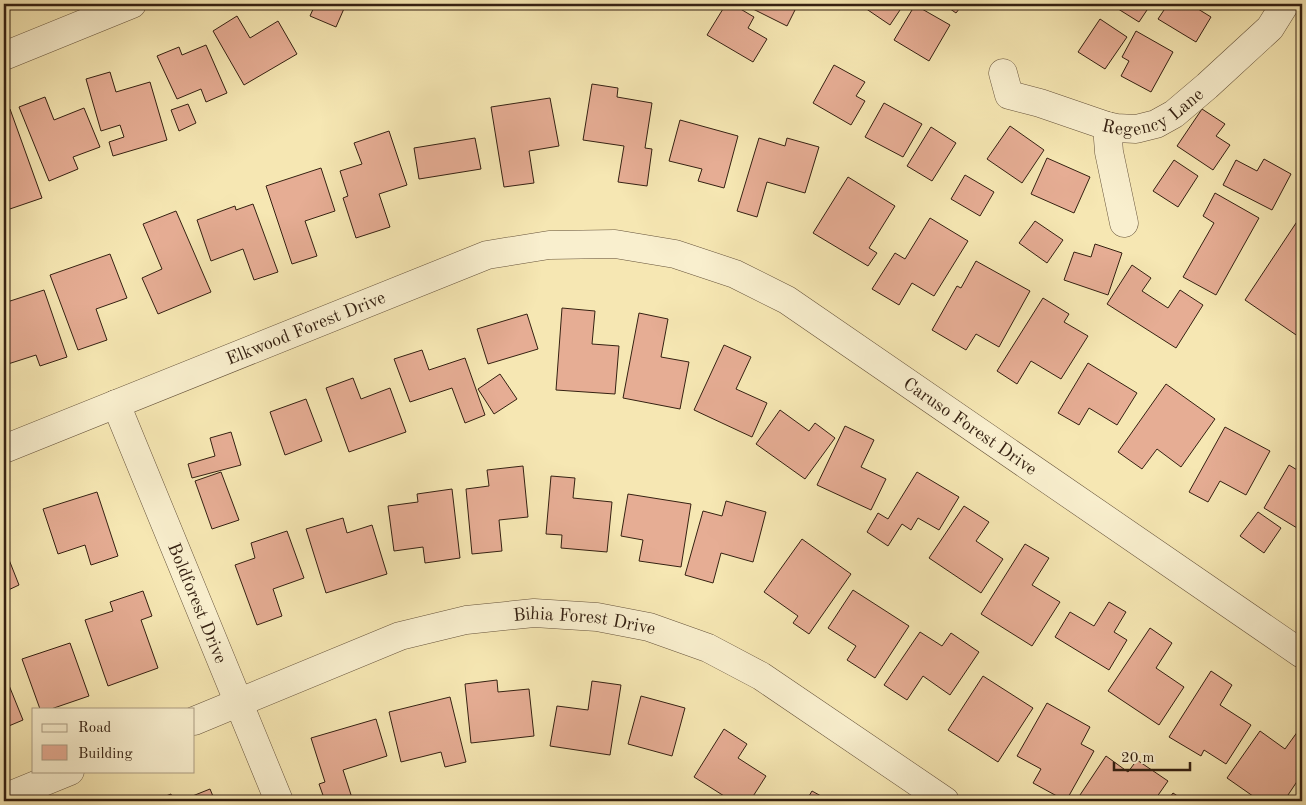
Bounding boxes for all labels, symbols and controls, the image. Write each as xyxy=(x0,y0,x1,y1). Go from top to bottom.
street label: Regency Lane xyxy=(1100,85,1207,139)
street label: Elkwood Forest Drive xyxy=(224,289,388,369)
street label: Caruso Forest Drive xyxy=(900,375,1040,479)
street label: Boldforest Drive xyxy=(164,540,229,666)
street label: Bihia Forest Drive xyxy=(512,605,658,639)
legend xyxy=(32,708,195,772)
text: Road xyxy=(78,721,112,736)
scale bar xyxy=(1114,740,1190,772)
text: Building xyxy=(78,747,133,762)
text: 20 m xyxy=(1121,751,1155,766)

